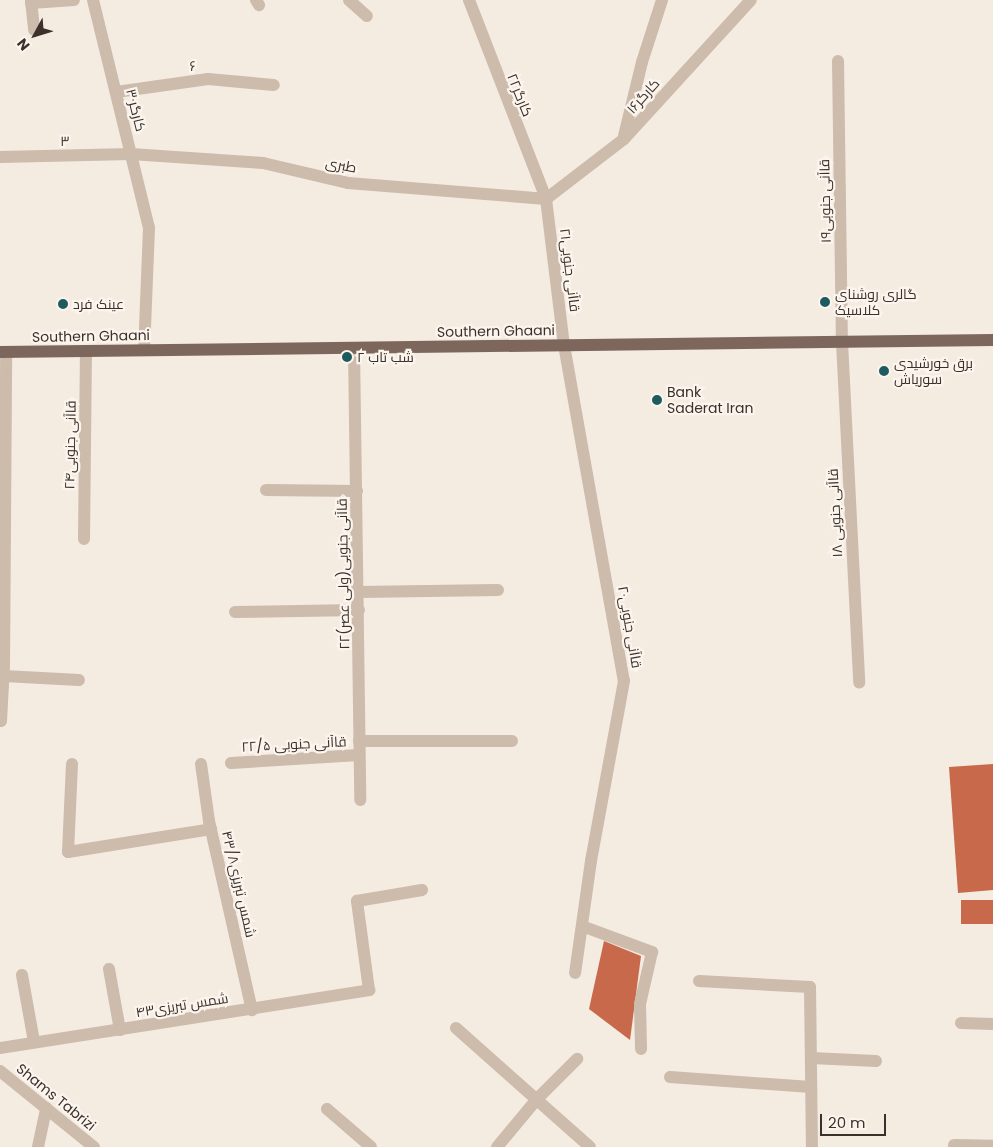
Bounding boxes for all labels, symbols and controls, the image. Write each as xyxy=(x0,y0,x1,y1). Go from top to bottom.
north arrow xyxy=(10,10,60,60)
text: N xyxy=(12,34,34,55)
street label: ۶ xyxy=(189,57,197,75)
street label: ۲۲کارگر xyxy=(504,71,536,119)
street label: کارگر۱۶ xyxy=(623,75,663,117)
street label: کارگر۳۰ xyxy=(123,87,149,133)
street label: ۳ xyxy=(60,133,70,149)
street label: طبری xyxy=(324,154,358,176)
street label: قاآنی جنوبی۱۹ xyxy=(816,159,834,243)
street label: قاآنی جنوبی۲۱ xyxy=(557,227,583,313)
place label: گالری روشنای کلاسیک xyxy=(835,286,917,318)
place label: عینک فرد xyxy=(73,296,124,312)
marker: گالری روشنای کلاسیک xyxy=(819,296,831,308)
marker: عینک فرد xyxy=(57,298,69,310)
street label: Southern Ghaani xyxy=(437,322,555,340)
street label: Southern Ghaani xyxy=(32,327,150,345)
place label: شب تاب ۲ xyxy=(357,349,414,365)
marker: شب تاب ۲ xyxy=(341,351,353,363)
place label: برق خورشیدی سوریاش xyxy=(894,355,973,388)
marker: برق خورشیدی سوریاش xyxy=(878,365,890,377)
place label: Bank Saderat Iran xyxy=(667,384,753,417)
marker: Bank Saderat Iran xyxy=(651,394,663,406)
street label: ۲۴قاآنی جنوبی xyxy=(61,400,79,490)
street label: قاآنی جنوبی ۱۸ xyxy=(824,468,846,558)
street label: ۲۲قاآنی جنوبی(ولی عصر) xyxy=(333,498,353,650)
street label: ۲۰قاآنی جنوبی xyxy=(615,585,645,669)
street label: قاآنی جنوبی ۲۲/۵ xyxy=(241,733,347,755)
street label: شمس تبریزی۴۳/۸ xyxy=(219,829,259,939)
street label: شمس تبریزی۴۳ xyxy=(135,989,229,1021)
street label: Shams Tabrizi xyxy=(13,1060,99,1134)
scale bar xyxy=(823,1104,889,1136)
text: 20 m xyxy=(828,1112,866,1133)

